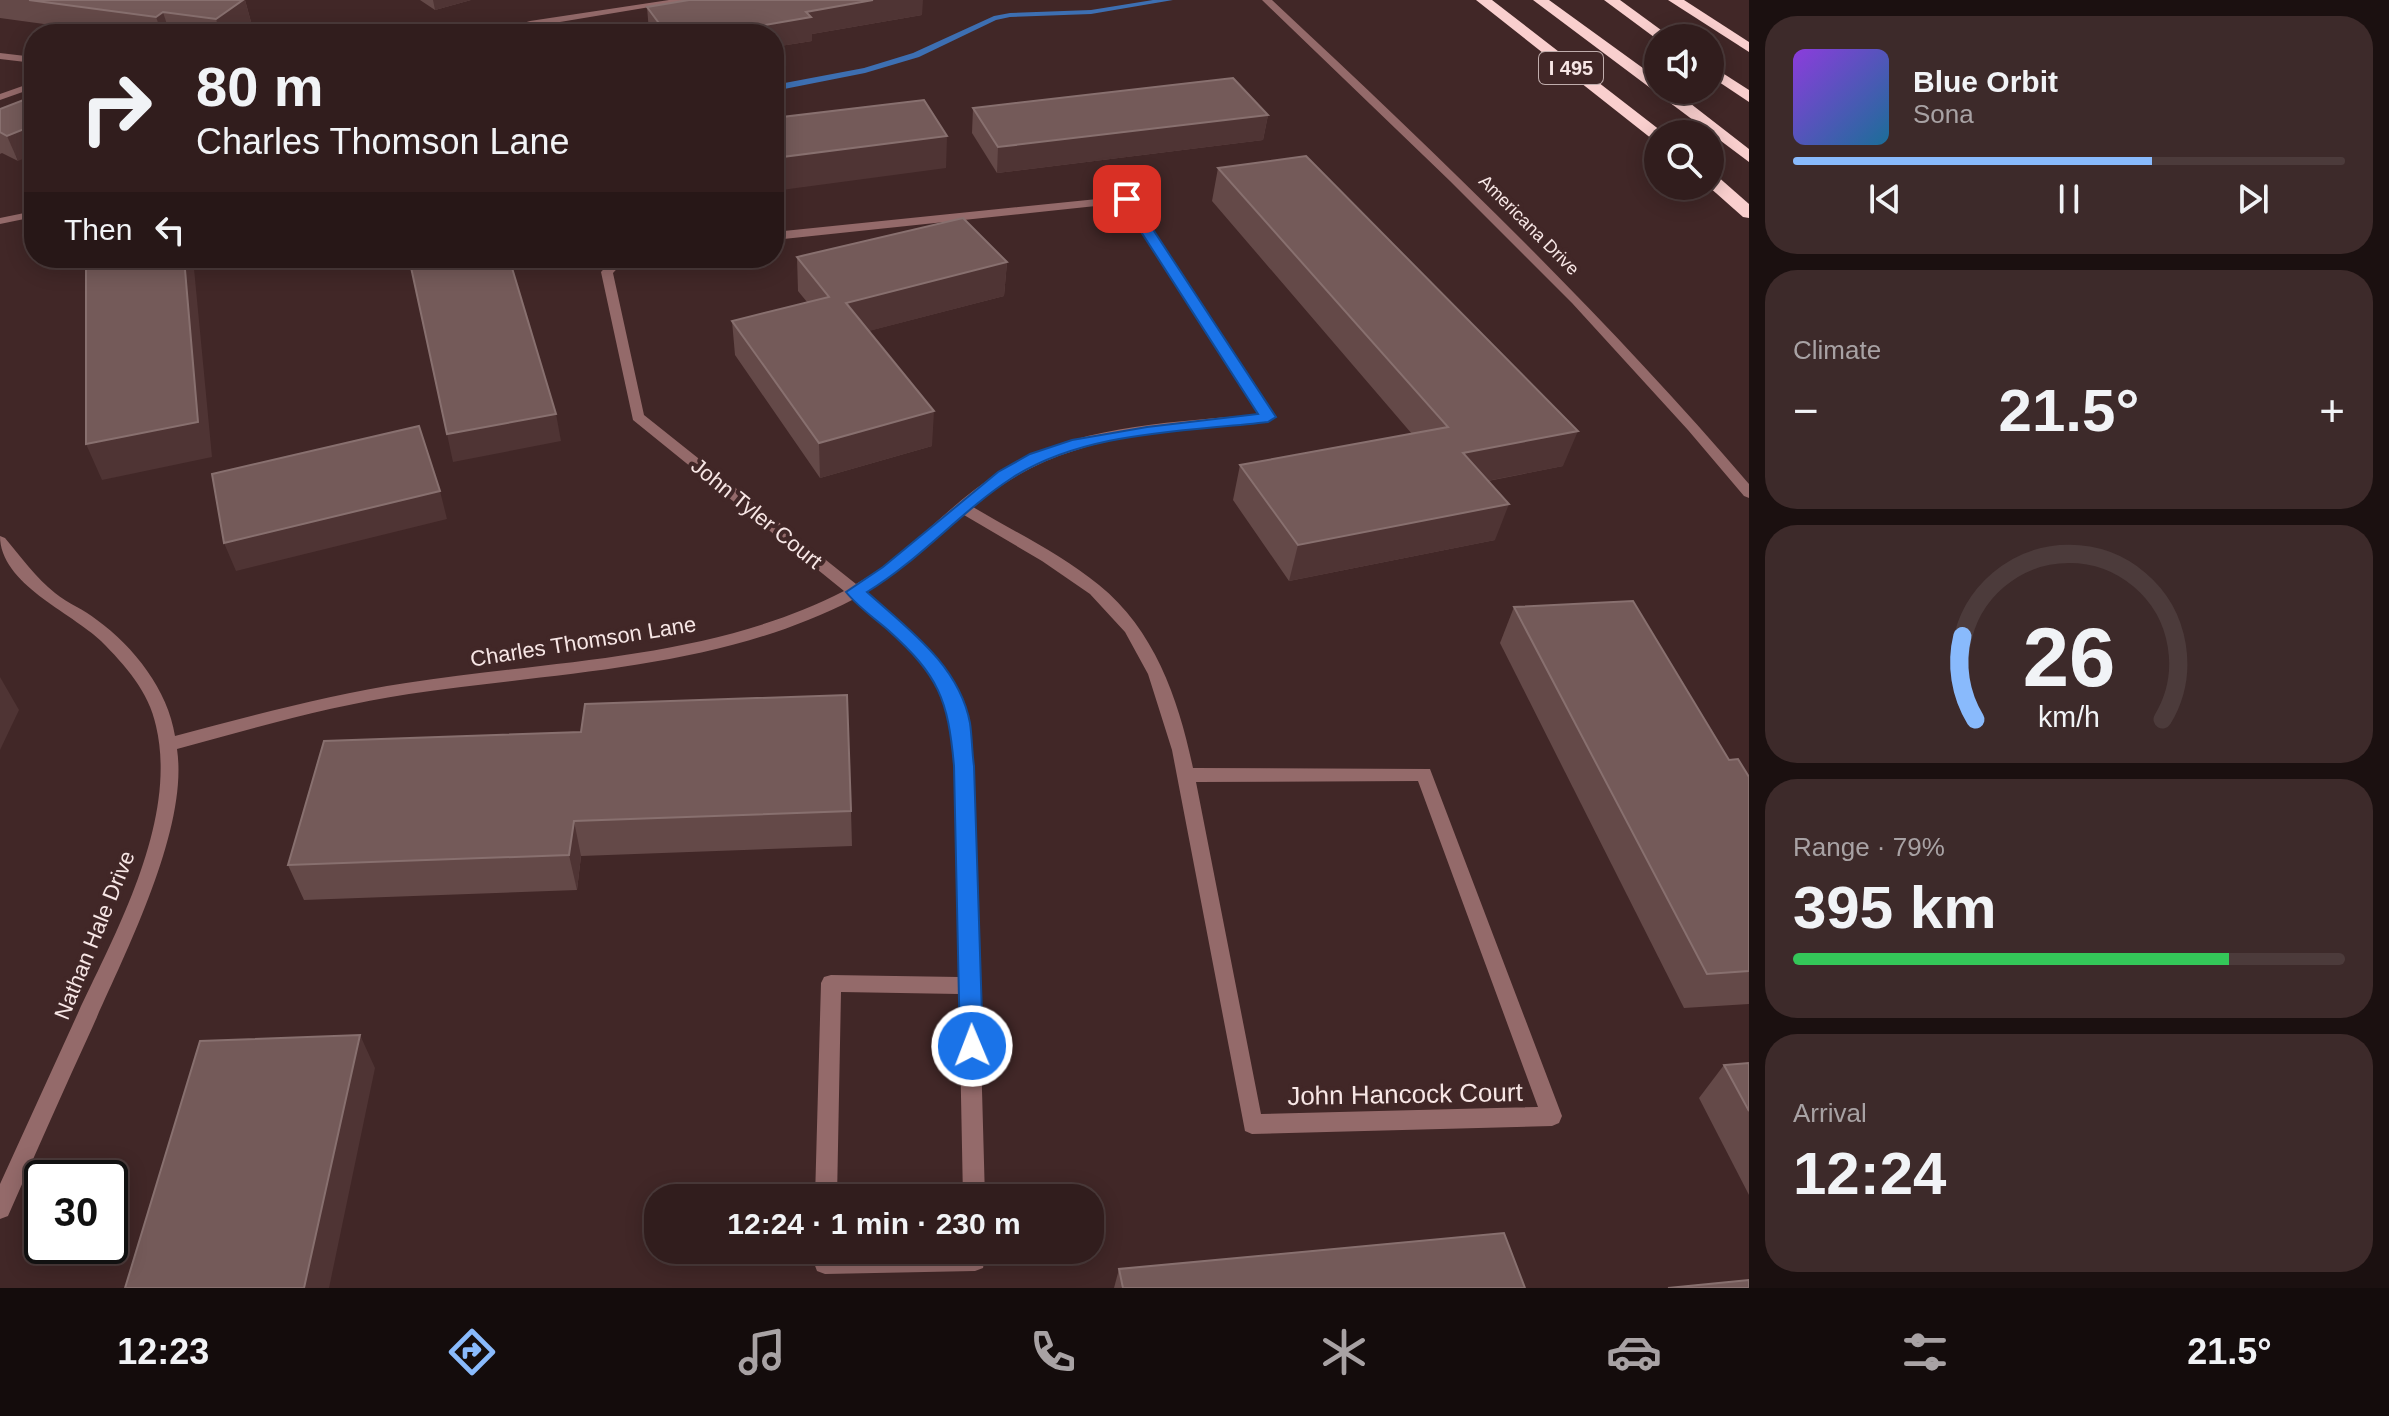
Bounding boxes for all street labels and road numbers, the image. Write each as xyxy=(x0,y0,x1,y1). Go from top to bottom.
road number: I 495 xyxy=(1539,52,1603,84)
street label: Americana Drive xyxy=(1475,171,1583,279)
street label: John Tyler Court xyxy=(686,453,827,574)
street label: Charles Thomson Lane xyxy=(468,611,698,672)
street label: Nathan Hale Drive xyxy=(49,847,140,1023)
street label: John Hancock Court xyxy=(1287,1077,1524,1111)

